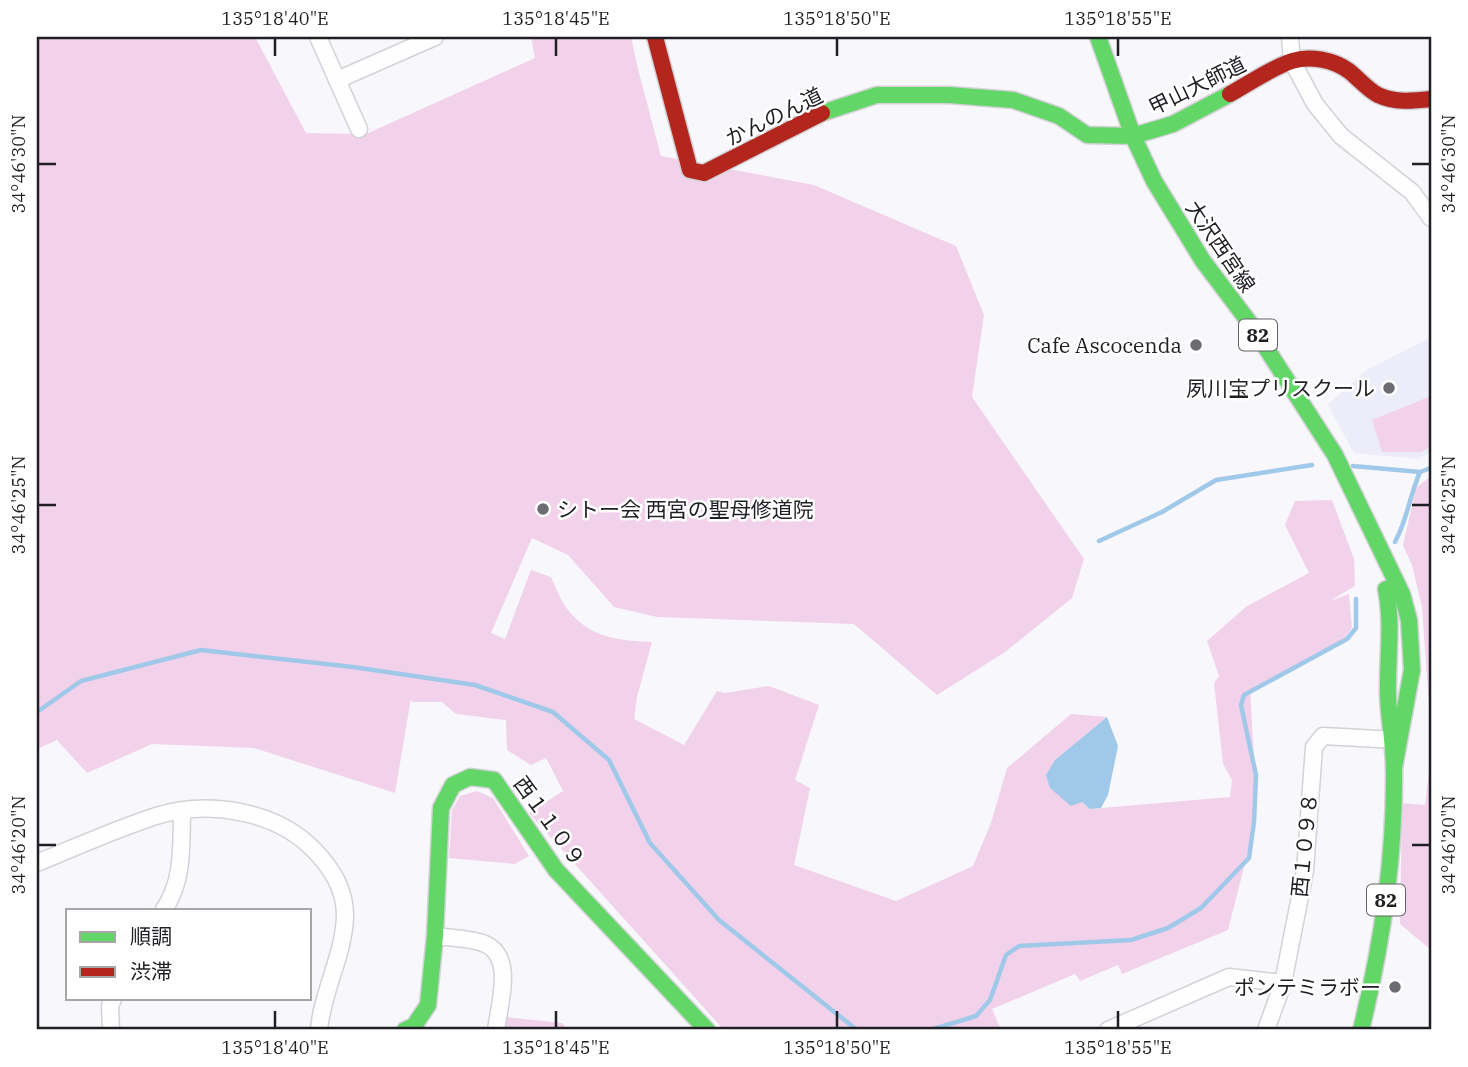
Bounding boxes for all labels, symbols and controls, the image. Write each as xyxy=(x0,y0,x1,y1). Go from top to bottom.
text: 135°18'40"E xyxy=(221,7,329,30)
text: 135°18'45"E xyxy=(502,7,610,30)
text: 135°18'50"E xyxy=(783,7,891,30)
text: 135°18'55"E xyxy=(1064,7,1172,30)
street label: 甲山大師道 xyxy=(1144,49,1250,121)
street label: かんのん道 xyxy=(721,80,827,152)
text: 34°46'30"N xyxy=(7,115,30,214)
text: 34°46'30"N xyxy=(1437,115,1460,214)
street label: 大沢西宮線 xyxy=(1180,195,1262,297)
road number: 82 xyxy=(1239,320,1277,350)
place label: Cafe Ascocenda xyxy=(1027,331,1182,359)
marker: Cafe Ascocenda xyxy=(1188,337,1204,353)
place label: 夙川宝プリスクール xyxy=(1186,374,1375,402)
marker: 夙川宝プリスクール xyxy=(1381,380,1397,396)
text: 34°46'25"N xyxy=(7,456,30,555)
text: 34°46'25"N xyxy=(1437,456,1460,555)
place label: シトー会 西宮の聖母修道院 xyxy=(557,495,814,523)
marker: シトー会 西宮の聖母修道院 xyxy=(535,501,551,517)
street label: 西１１０９ xyxy=(508,770,592,872)
street label: 西１０９８ xyxy=(1285,791,1323,899)
text: 34°46'20"N xyxy=(7,796,30,895)
text: 34°46'20"N xyxy=(1437,796,1460,895)
road number: 82 xyxy=(1367,885,1405,916)
legend xyxy=(66,909,312,1000)
text: 順調 xyxy=(130,922,172,950)
text: 渋滞 xyxy=(130,957,172,985)
place label: ポンテミラボー xyxy=(1234,973,1381,1001)
marker: ポンテミラボー xyxy=(1387,979,1403,995)
text: 135°18'40"E xyxy=(221,1036,329,1059)
text: 135°18'45"E xyxy=(502,1036,610,1059)
text: 135°18'50"E xyxy=(783,1036,891,1059)
text: 135°18'55"E xyxy=(1064,1036,1172,1059)

